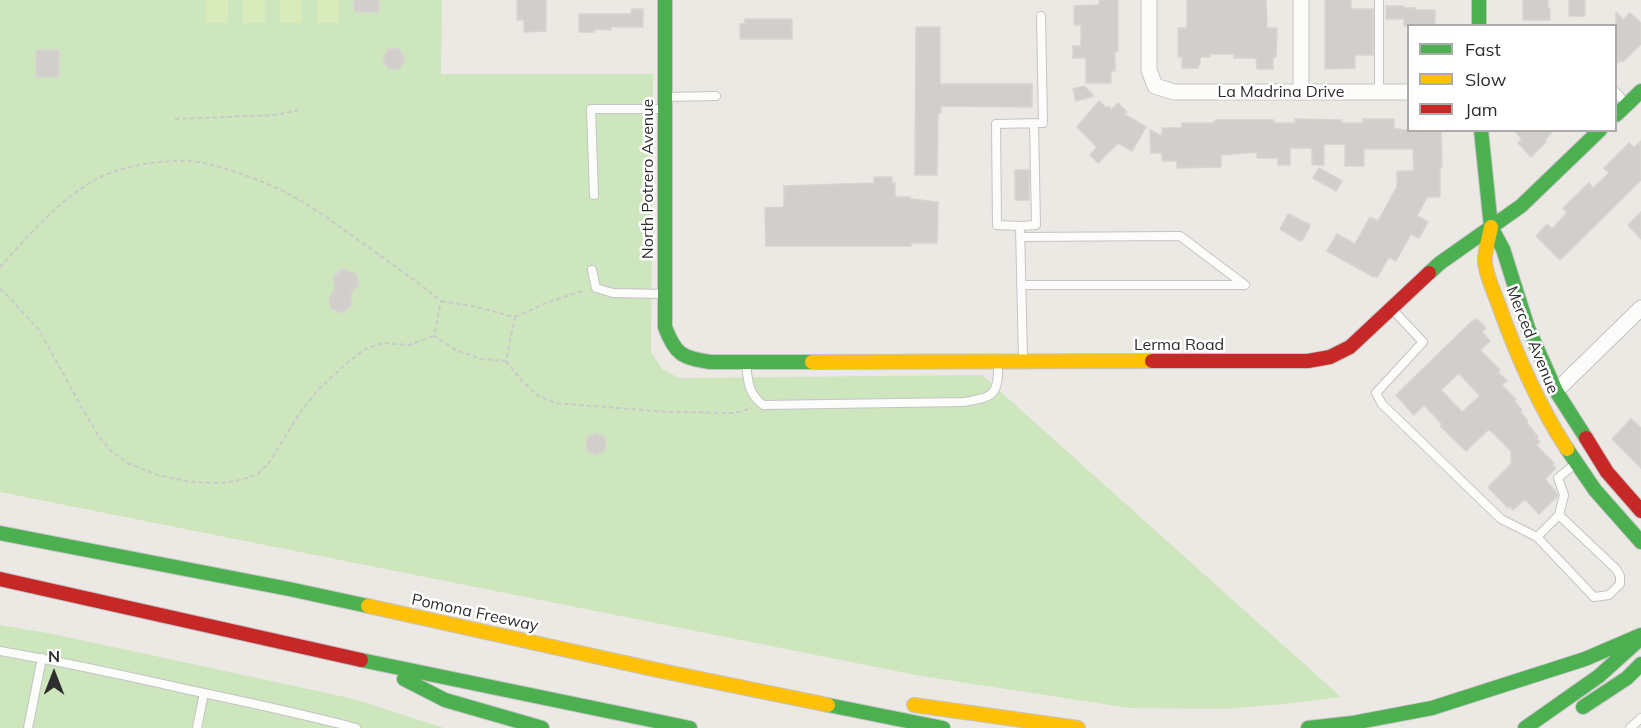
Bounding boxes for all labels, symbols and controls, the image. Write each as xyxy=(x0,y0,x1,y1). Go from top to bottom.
legend xyxy=(1407,24,1617,132)
text: Fast xyxy=(1465,38,1501,61)
text: Slow xyxy=(1465,68,1506,91)
street label: La Madrina Drive xyxy=(1218,82,1344,102)
text: Jam xyxy=(1465,98,1498,121)
street label: North Potrero Avenue xyxy=(638,99,658,259)
street label: Merced Avenue xyxy=(1502,284,1562,396)
street label: Lerma Road xyxy=(1134,335,1224,355)
street label: Pomona Freeway xyxy=(410,590,540,636)
north arrow xyxy=(24,644,84,704)
text: N xyxy=(48,646,60,666)

